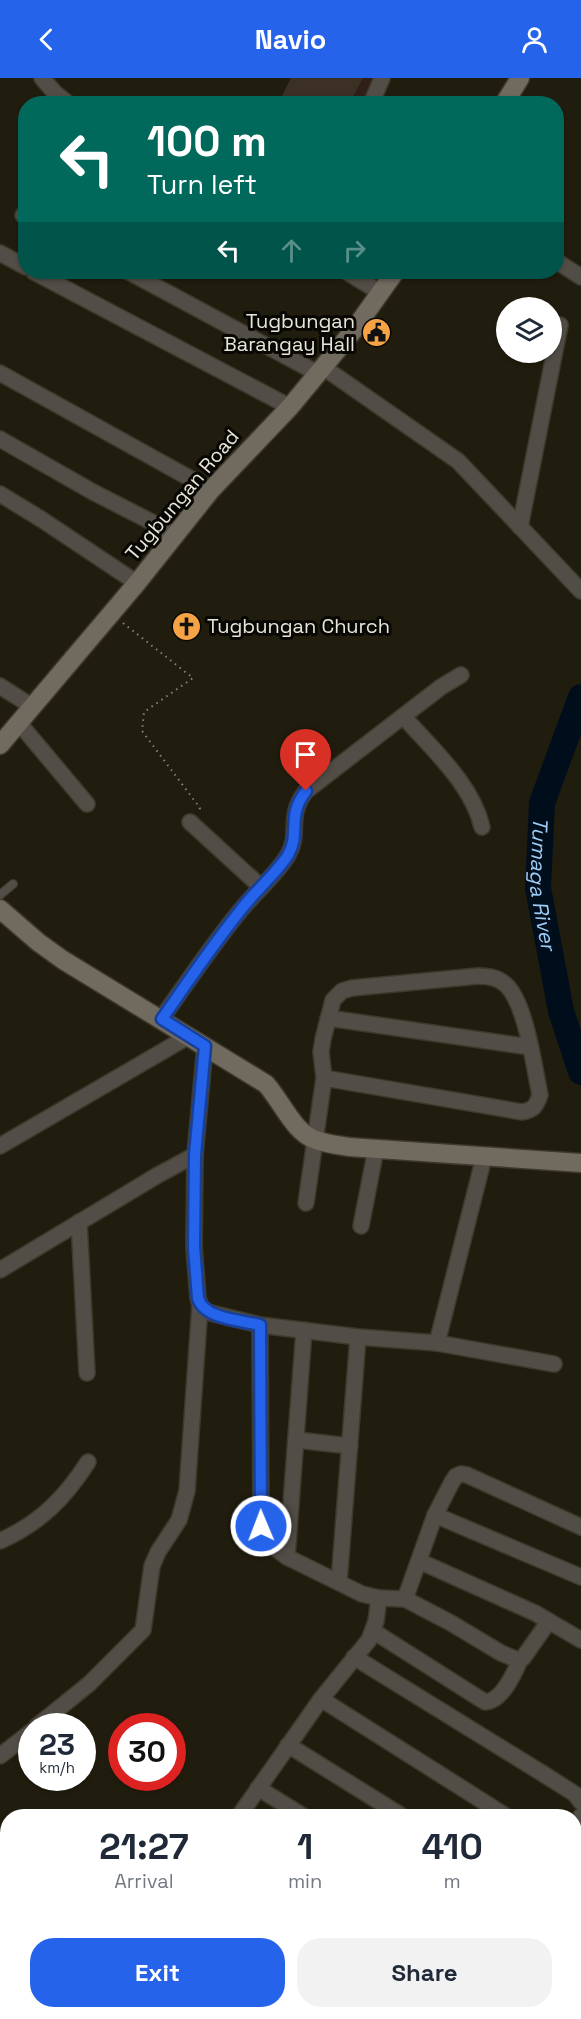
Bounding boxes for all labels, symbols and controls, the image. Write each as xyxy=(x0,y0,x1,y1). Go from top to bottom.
text: Navio xyxy=(255,22,326,57)
icon: back xyxy=(30,23,63,56)
icon: person xyxy=(518,23,551,56)
text: 100 m xyxy=(147,115,267,168)
icon: left xyxy=(48,120,126,198)
text: Turn left xyxy=(147,167,257,202)
icon: left xyxy=(212,234,245,267)
icon: ahead xyxy=(275,234,308,267)
icon: right xyxy=(338,234,371,267)
map controls xyxy=(496,297,562,363)
button: layers xyxy=(496,297,562,363)
place label: Tugbungan Barangay Hall xyxy=(223,308,355,357)
public building icon: Tugbungan Barangay Hall xyxy=(360,316,392,348)
street label: Tugbungan Road xyxy=(119,424,245,566)
church icon: Tugbungan Church xyxy=(170,610,202,642)
place label: Tugbungan Church xyxy=(207,613,390,639)
pin xyxy=(280,729,331,791)
icon: arrive xyxy=(289,738,322,771)
water label: Tumaga River xyxy=(524,816,563,954)
position arrow xyxy=(229,1494,293,1558)
speed limit sign: 30 xyxy=(108,1713,186,1791)
text: 23 xyxy=(39,1725,75,1764)
text: km/h xyxy=(39,1758,75,1777)
text: 21:27 xyxy=(99,1824,189,1870)
text: 1 xyxy=(297,1824,313,1870)
text: 410 xyxy=(422,1824,483,1870)
text: Arrival xyxy=(114,1868,174,1894)
text: min xyxy=(288,1868,322,1894)
text: m xyxy=(444,1868,461,1894)
button: Exit xyxy=(30,1938,285,2007)
button: Share xyxy=(297,1938,552,2007)

